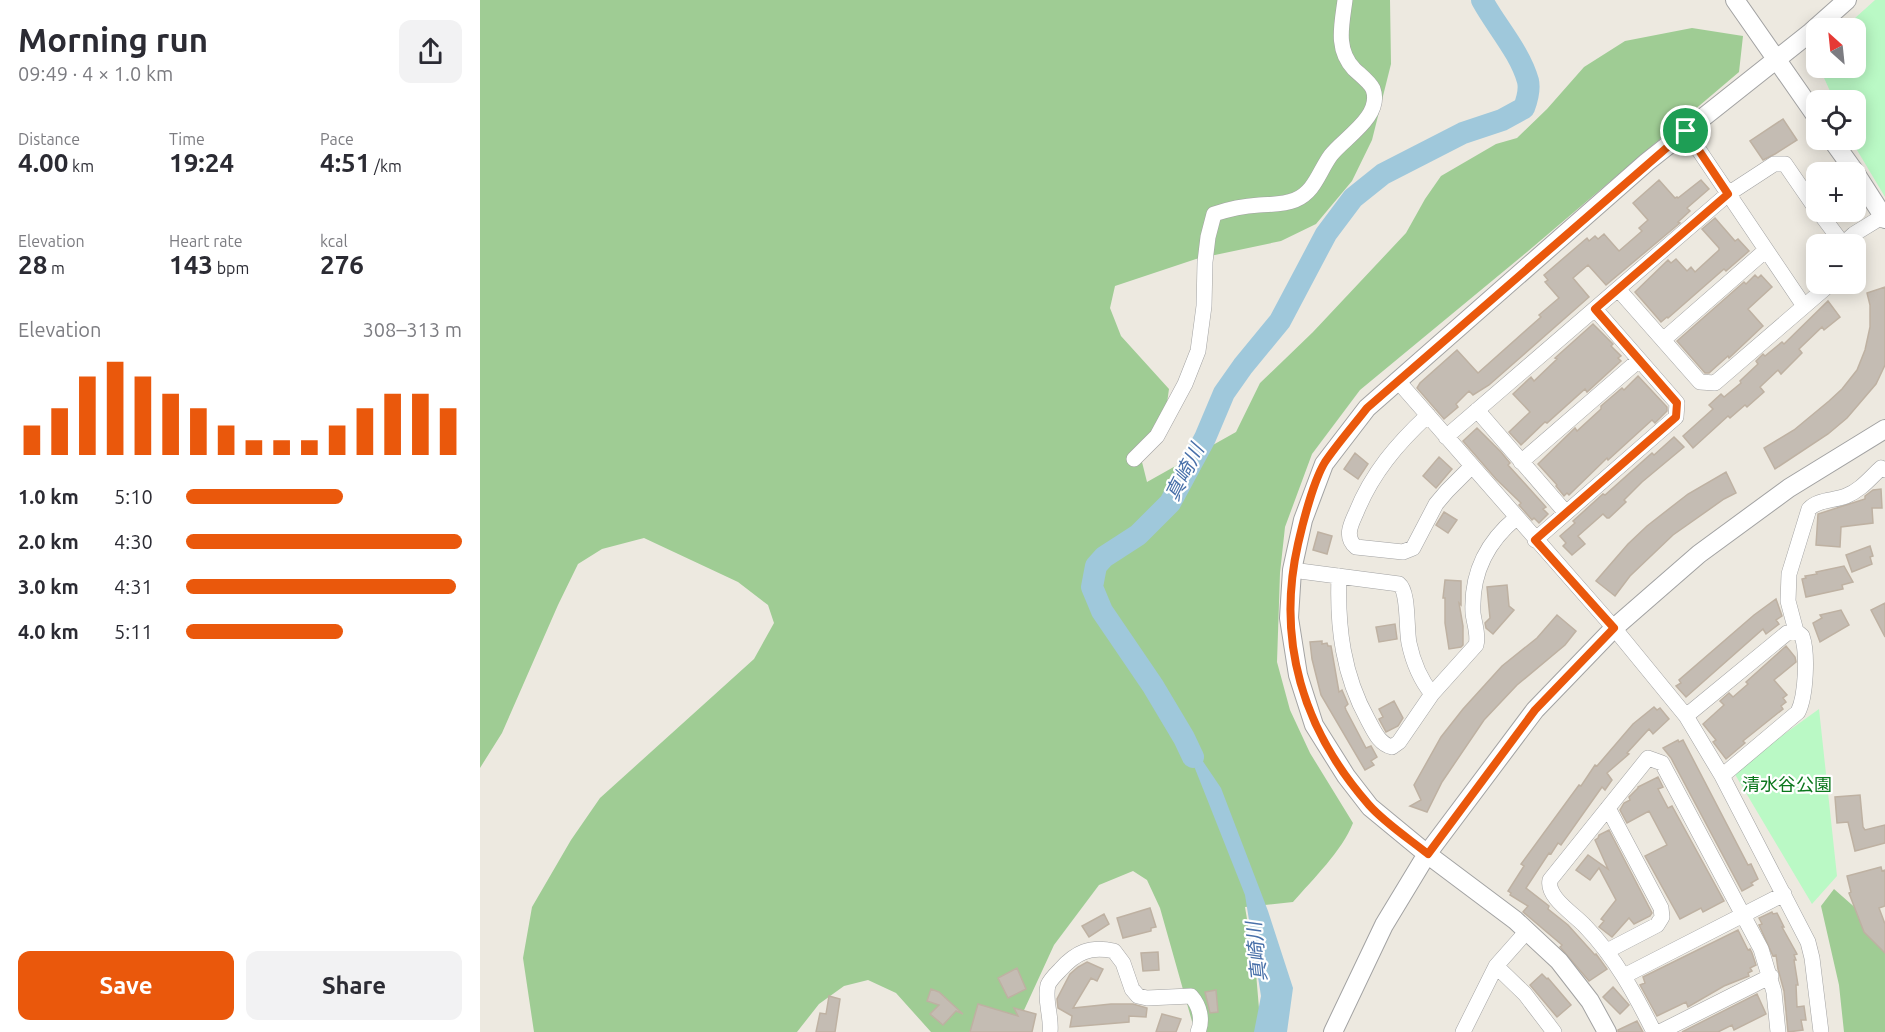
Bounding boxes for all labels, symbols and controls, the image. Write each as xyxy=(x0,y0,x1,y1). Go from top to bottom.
north arrow xyxy=(1806,18,1866,78)
map controls xyxy=(1806,18,1866,294)
button: share xyxy=(399,20,462,83)
text: Morning run xyxy=(18,21,208,58)
text: 09:49 · 4 × 1.0 km xyxy=(18,62,173,85)
button: locate xyxy=(1806,90,1866,150)
pin xyxy=(1660,105,1711,156)
icon: arrive xyxy=(1669,114,1702,147)
text: Distance xyxy=(18,130,80,148)
text: Time xyxy=(169,130,205,148)
text: Pace xyxy=(320,130,354,148)
text: 4.00 xyxy=(18,148,68,177)
text: 19:24 xyxy=(169,148,234,177)
text: 4:51 xyxy=(320,148,370,177)
text: km xyxy=(68,157,94,175)
text: /km xyxy=(370,157,402,175)
button: + xyxy=(1806,162,1866,222)
text: Elevation xyxy=(18,232,85,250)
text: Heart rate xyxy=(169,232,243,250)
text: kcal xyxy=(320,232,348,250)
button: − xyxy=(1806,234,1866,294)
text: 28 xyxy=(18,250,47,279)
text: 143 xyxy=(169,250,213,279)
text: 276 xyxy=(320,250,364,279)
text: m xyxy=(47,259,65,277)
text: bpm xyxy=(213,259,249,277)
text: Elevation xyxy=(18,318,101,341)
text: 308–313 m xyxy=(363,318,462,341)
water label: 真崎川 xyxy=(1160,438,1209,504)
text: 1.0 km xyxy=(18,485,79,508)
text: 5:10 xyxy=(114,485,153,508)
text: 2.0 km xyxy=(18,530,79,553)
text: 4:30 xyxy=(114,530,153,553)
text: 3.0 km xyxy=(18,575,79,598)
text: 4:31 xyxy=(114,575,153,598)
text: 4.0 km xyxy=(18,620,79,643)
text: 5:11 xyxy=(114,620,153,643)
park label: 清水谷公園 xyxy=(1742,774,1832,794)
water label: 真崎川 xyxy=(1241,919,1271,983)
button: Save xyxy=(18,951,234,1020)
button: Share xyxy=(246,951,462,1020)

